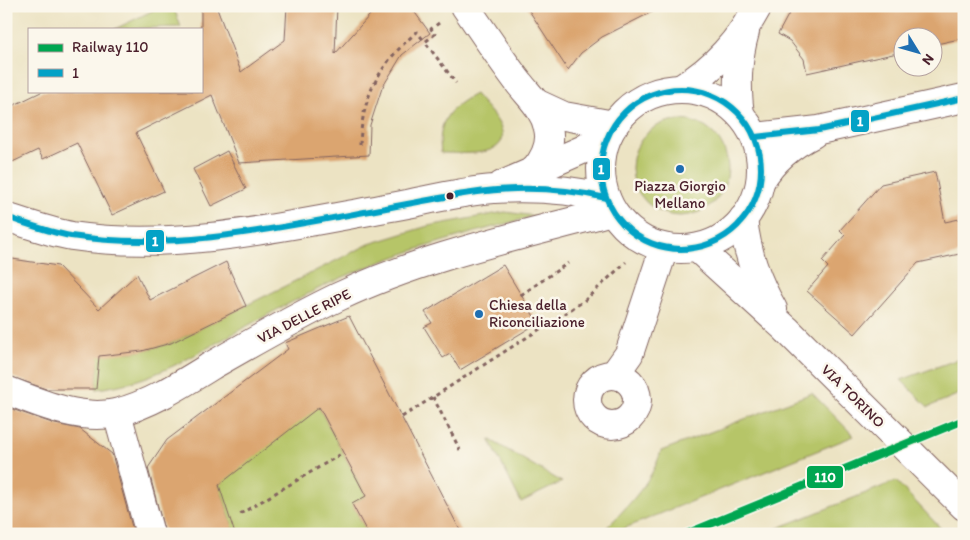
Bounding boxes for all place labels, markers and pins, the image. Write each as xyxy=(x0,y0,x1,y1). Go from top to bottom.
marker: Piazza Giorgio Mellano xyxy=(674,163,686,175)
place label: Piazza Giorgio Mellano xyxy=(634,177,726,212)
unlabelled marker xyxy=(445,191,455,201)
place label: Chiesa della Riconciliazione xyxy=(489,296,585,331)
marker: Chiesa della Riconciliazione xyxy=(473,308,485,320)

